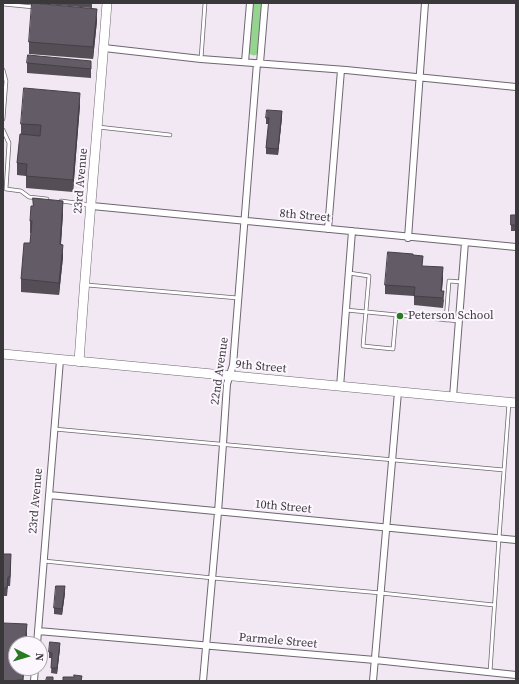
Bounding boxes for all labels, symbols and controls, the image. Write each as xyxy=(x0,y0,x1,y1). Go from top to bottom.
street label: 23rd Avenue xyxy=(71,148,91,214)
street label: 8th Street xyxy=(279,207,331,225)
place label: Peterson School xyxy=(408,309,493,323)
marker: Peterson School xyxy=(395,311,405,321)
street label: 22nd Avenue xyxy=(208,336,232,406)
street label: 9th Street xyxy=(235,358,287,376)
street label: 23rd Avenue xyxy=(26,468,46,534)
street label: 10th Street xyxy=(254,497,312,517)
street label: Parmele Street xyxy=(238,630,318,652)
north arrow xyxy=(8,636,48,676)
text: N xyxy=(32,652,47,662)

